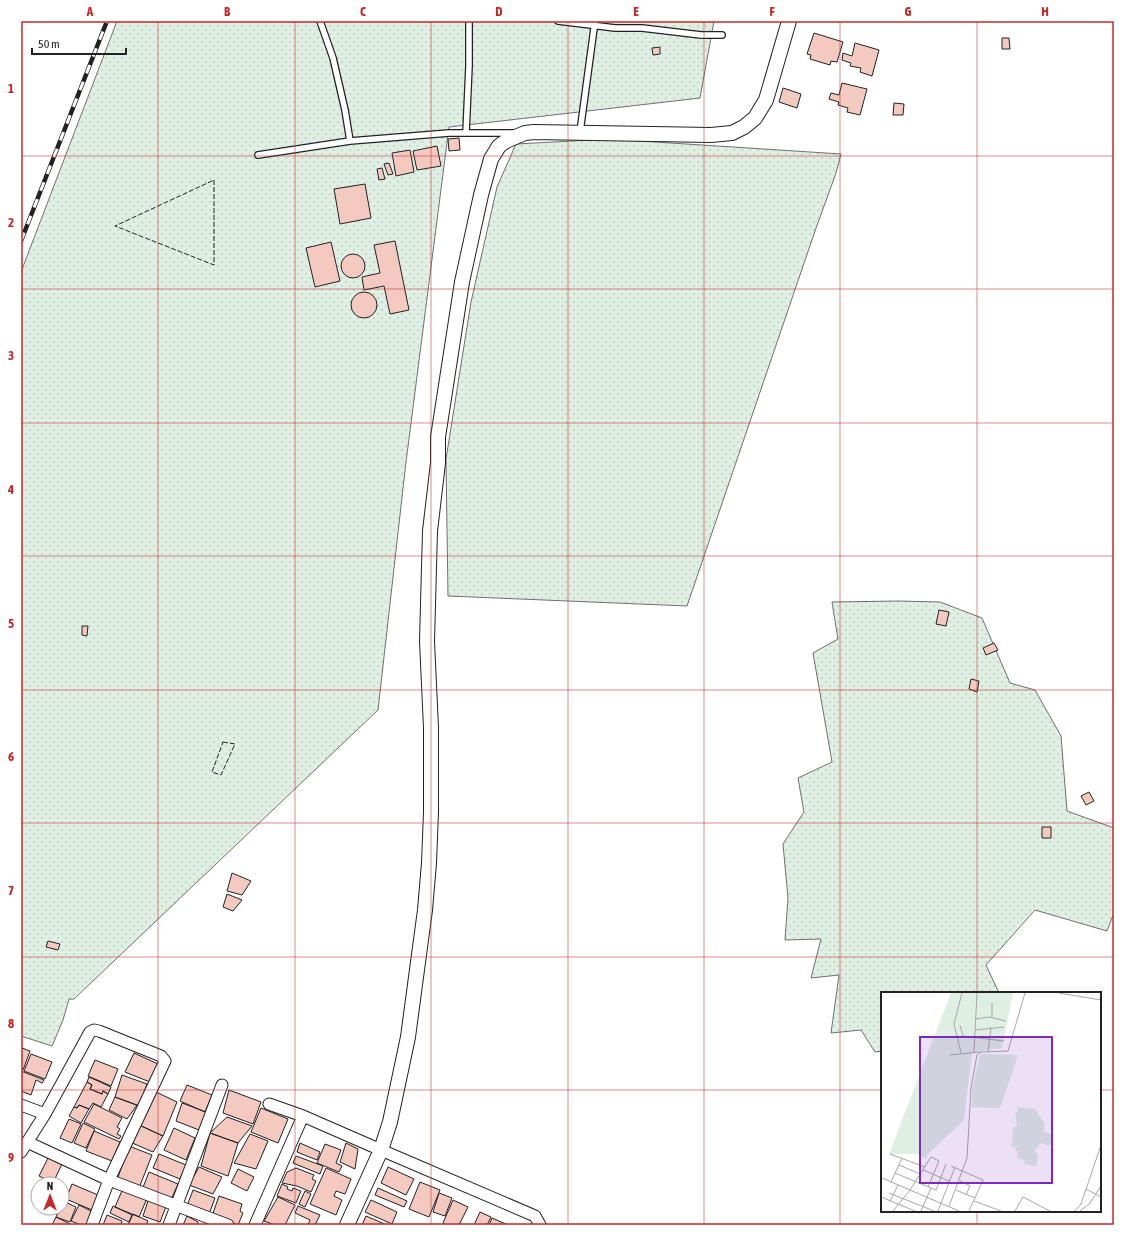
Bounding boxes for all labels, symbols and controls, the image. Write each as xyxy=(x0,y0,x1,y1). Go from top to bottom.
text: A xyxy=(86,4,94,19)
text: B xyxy=(224,4,231,19)
text: C xyxy=(360,4,366,19)
text: D xyxy=(495,4,503,19)
text: E xyxy=(633,4,639,19)
text: F xyxy=(769,4,775,19)
text: G xyxy=(905,4,912,19)
text: H xyxy=(1041,4,1049,19)
scale bar xyxy=(32,30,126,56)
text: 50 m xyxy=(38,37,60,51)
text: 1 xyxy=(8,81,14,96)
text: 2 xyxy=(8,215,14,230)
text: 3 xyxy=(8,348,14,363)
text: 4 xyxy=(7,482,14,497)
text: 5 xyxy=(8,616,14,631)
text: 6 xyxy=(8,749,14,764)
text: 7 xyxy=(8,883,14,898)
inset map xyxy=(881,992,1101,1212)
text: 8 xyxy=(8,1016,14,1031)
text: 9 xyxy=(8,1150,14,1165)
north arrow xyxy=(30,1176,70,1216)
text: N xyxy=(47,1180,53,1192)

